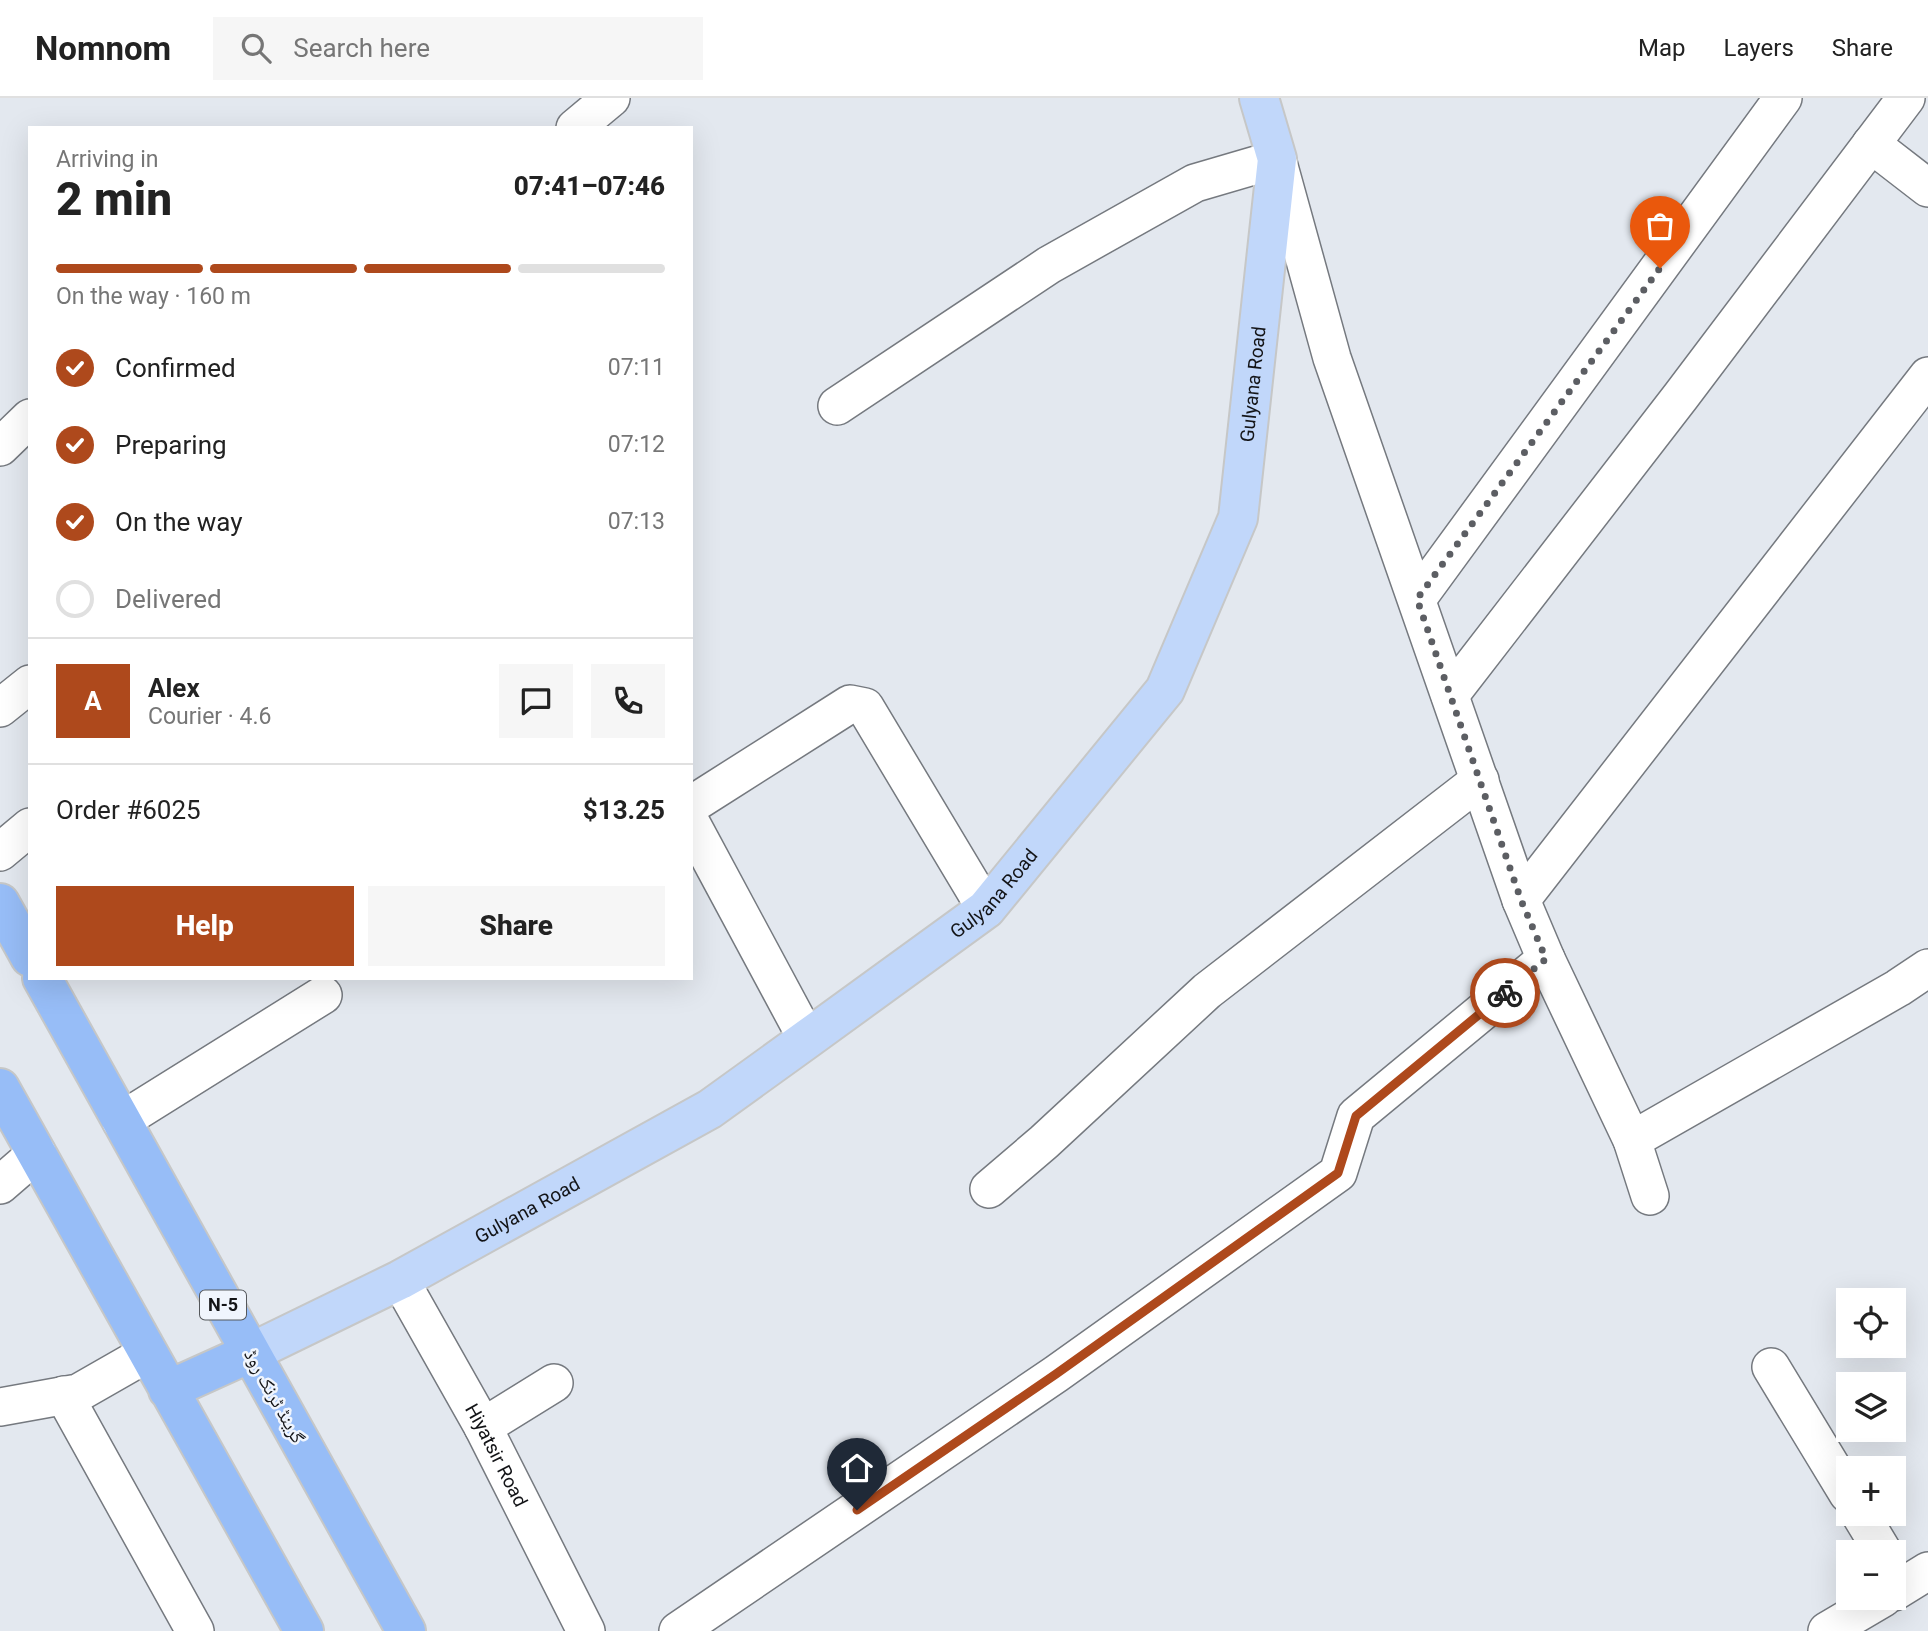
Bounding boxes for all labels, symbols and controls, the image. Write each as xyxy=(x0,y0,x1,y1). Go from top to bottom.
search box xyxy=(213,17,703,80)
text: Nomnom xyxy=(35,29,171,68)
icon: search xyxy=(237,29,275,67)
text: Search here xyxy=(293,33,430,63)
text: Map xyxy=(1638,34,1686,62)
text: Layers xyxy=(1724,34,1794,62)
text: Share xyxy=(1832,34,1893,62)
text: Arriving in xyxy=(56,146,159,173)
text: 07:41–07:46 xyxy=(514,171,665,201)
text: 2 min xyxy=(56,172,172,226)
pin xyxy=(1630,196,1690,268)
icon: bag xyxy=(1641,207,1679,245)
text: On the way · 160 m xyxy=(56,283,251,310)
street label: Gulyana Road xyxy=(1235,325,1271,443)
icon: check xyxy=(56,349,94,387)
text: Confirmed xyxy=(115,353,236,383)
text: 07:11 xyxy=(608,354,665,381)
icon: check xyxy=(56,426,94,464)
text: Preparing xyxy=(115,430,227,460)
text: 07:12 xyxy=(608,431,665,458)
icon: check xyxy=(56,503,94,541)
text: On the way xyxy=(115,507,243,537)
text: 07:13 xyxy=(608,508,665,535)
text: Delivered xyxy=(115,584,222,614)
button: chat xyxy=(499,664,573,738)
button: phone xyxy=(591,664,665,738)
text: Alex xyxy=(148,673,200,703)
text: A xyxy=(84,686,102,716)
text: Courier · 4.6 xyxy=(148,703,271,730)
text: Order #6025 xyxy=(56,795,201,825)
text: $13.25 xyxy=(583,795,665,825)
street label: Gulyana Road xyxy=(946,844,1042,943)
button: Help xyxy=(56,886,354,966)
button: Share xyxy=(368,886,665,966)
courier xyxy=(1470,958,1540,1028)
icon: bike xyxy=(1486,974,1524,1012)
street label: Gulyana Road xyxy=(471,1172,584,1249)
map controls xyxy=(1836,1288,1906,1610)
button: locate xyxy=(1836,1288,1906,1358)
road number: N-5 xyxy=(200,1290,246,1320)
street label: گرینڈ ٹرنک روڈ xyxy=(239,1345,310,1448)
button: layers xyxy=(1836,1372,1906,1442)
street label: Hiyatsir Road xyxy=(460,1400,532,1511)
pin xyxy=(827,1438,887,1510)
icon: home xyxy=(838,1449,876,1487)
button: + xyxy=(1836,1456,1906,1526)
button: − xyxy=(1836,1540,1906,1610)

